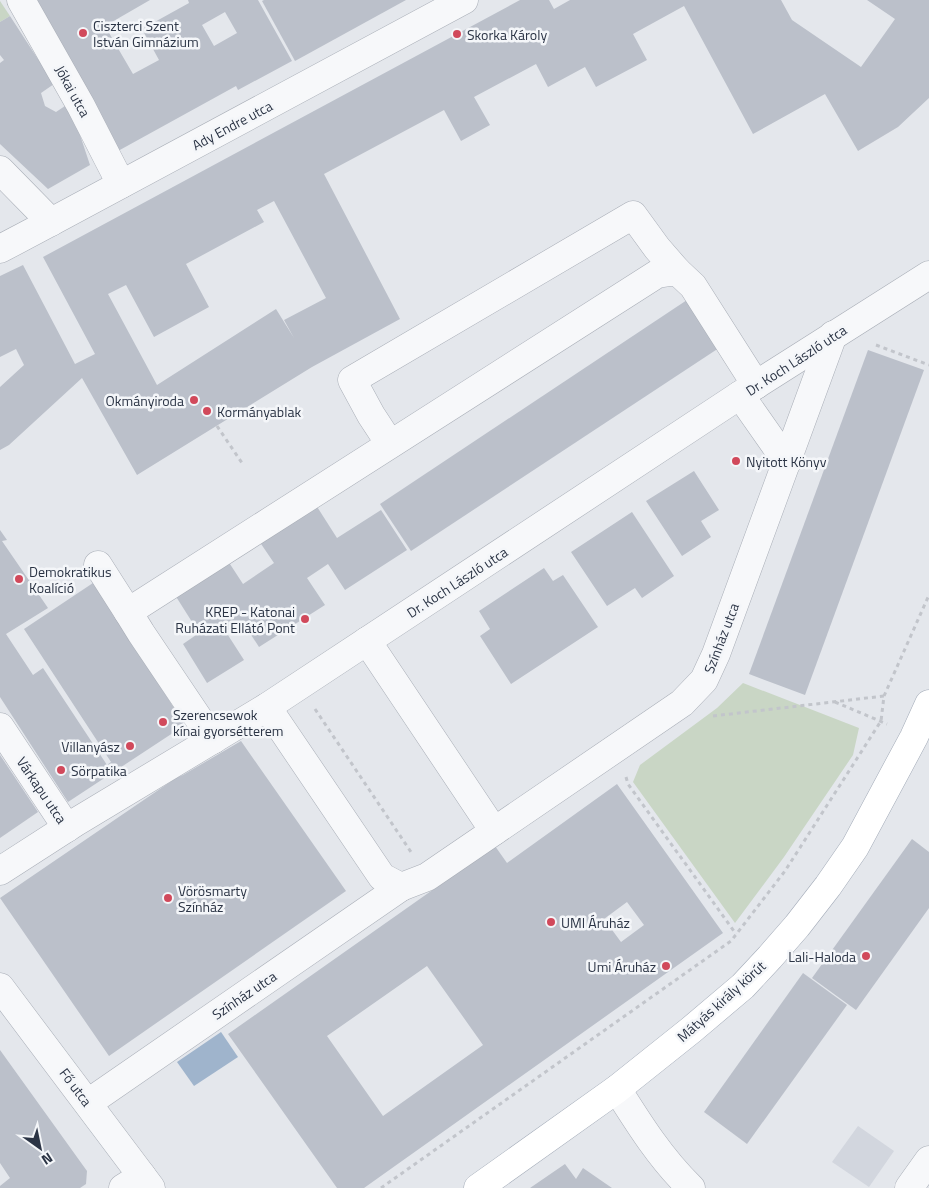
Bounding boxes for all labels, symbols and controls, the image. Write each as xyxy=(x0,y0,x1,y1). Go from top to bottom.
place label: Ciszterci Szent István Gimnázium xyxy=(93,15,199,52)
place label: Skorka Károly xyxy=(467,24,547,45)
marker: Ciszterci Szent István Gimnázium xyxy=(77,27,89,39)
marker: Skorka Károly xyxy=(451,28,463,40)
street label: Jókai utca xyxy=(50,61,96,121)
street label: Ady Endre utca xyxy=(188,95,276,155)
street label: Dr. Koch László utca xyxy=(741,319,851,401)
place label: Okmányiroda xyxy=(106,390,184,411)
marker: Okmányiroda xyxy=(188,394,200,406)
place label: Kormányablak xyxy=(217,401,301,422)
marker: Kormányablak xyxy=(201,405,213,417)
place label: Nyitott Könyv xyxy=(746,451,827,472)
marker: Nyitott Könyv xyxy=(730,455,742,467)
street label: Dr. Koch László utca xyxy=(402,541,512,623)
place label: Demokratikus Koalíció xyxy=(29,561,111,598)
marker: Demokratikus Koalíció xyxy=(13,573,25,585)
street label: Színház utca xyxy=(698,600,744,676)
place label: KREP - Katonai Ruházati Ellátó Pont xyxy=(175,601,295,638)
marker: KREP - Katonai Ruházati Ellátó Pont xyxy=(299,613,311,625)
place label: Szerencsewok kínai gyorsétterem xyxy=(173,704,283,741)
marker: Szerencsewok kínai gyorsétterem xyxy=(157,716,169,728)
place label: Villanyász xyxy=(61,736,120,757)
marker: Villanyász xyxy=(124,740,136,752)
street label: Várkapu utca xyxy=(12,752,72,828)
place label: Sörpatika xyxy=(71,760,127,781)
marker: Sörpatika xyxy=(55,764,67,776)
place label: Vörösmarty Színház xyxy=(178,880,247,917)
marker: Vörösmarty Színház xyxy=(162,892,174,904)
place label: UMI Áruház xyxy=(561,912,630,933)
marker: UMI Áruház xyxy=(545,916,557,928)
place label: Lali-Haloda xyxy=(788,946,856,967)
marker: Lali-Haloda xyxy=(860,950,872,962)
street label: Mátyás király körút xyxy=(672,955,770,1047)
place label: Umi Áruház xyxy=(588,956,656,977)
marker: Umi Áruház xyxy=(660,960,672,972)
street label: Színház utca xyxy=(207,966,281,1024)
street label: Fő utca xyxy=(55,1063,97,1111)
north arrow xyxy=(15,1123,65,1173)
text: N xyxy=(38,1148,57,1171)

